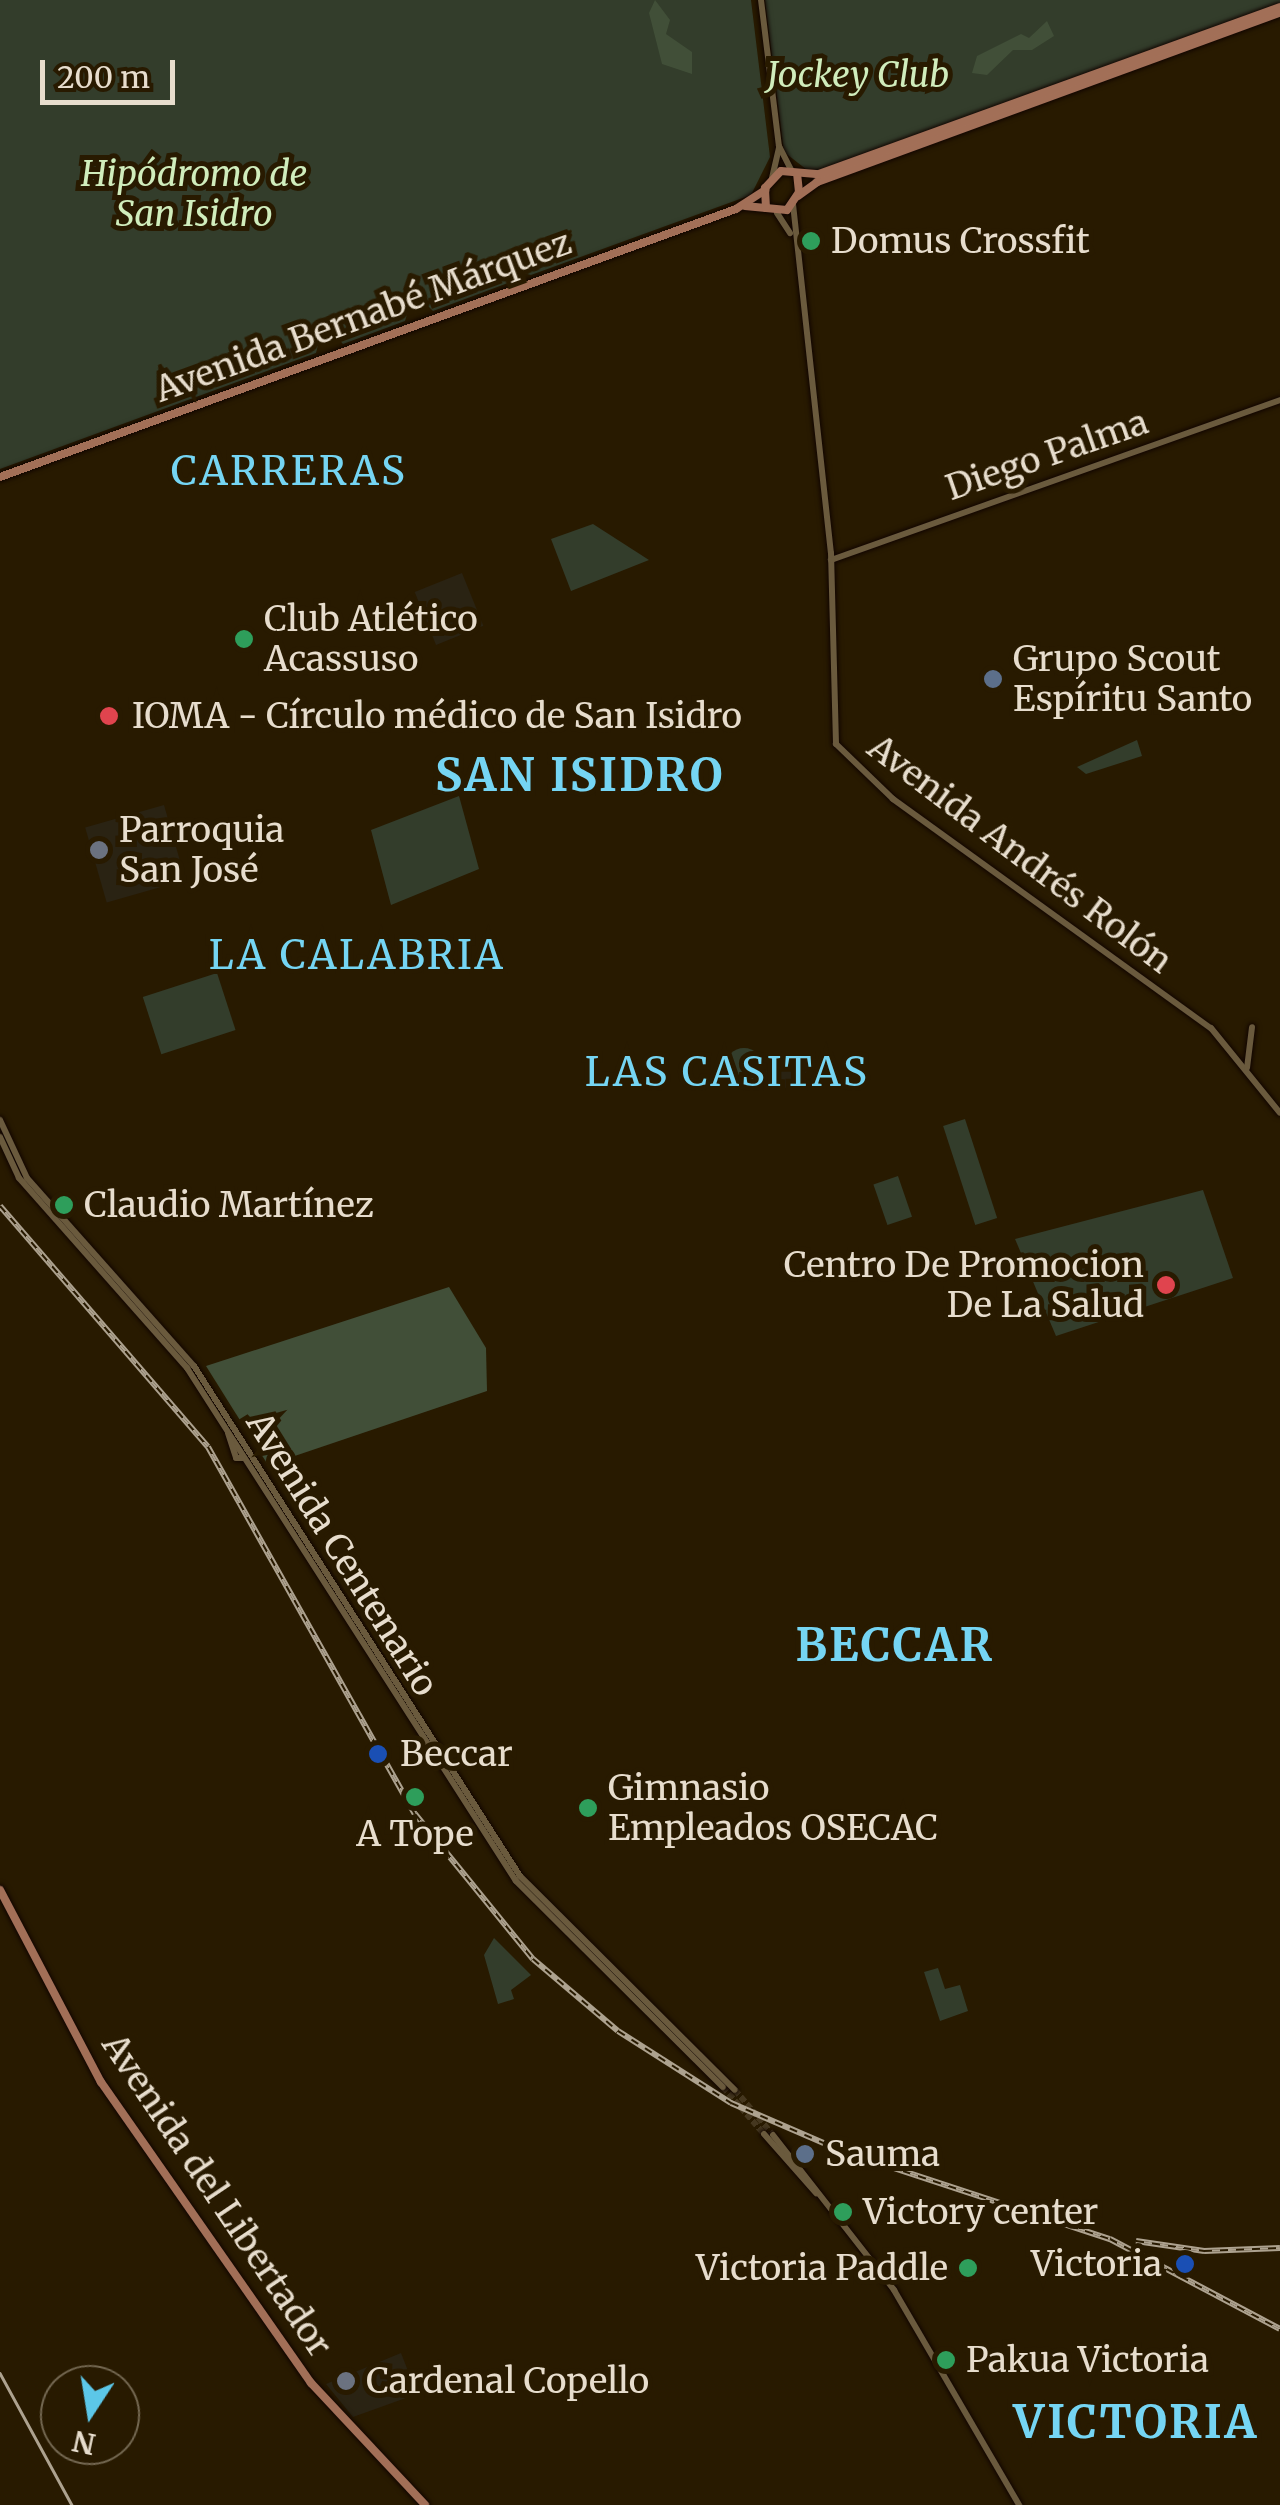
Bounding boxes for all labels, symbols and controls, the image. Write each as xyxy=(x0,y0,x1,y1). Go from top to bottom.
scale bar xyxy=(45,40,180,102)
park label: Jockey Club xyxy=(767,54,949,96)
text: 200 m xyxy=(57,58,150,96)
park label: Hipódromo de San Isidro xyxy=(81,153,307,235)
place label: Domus Crossfit xyxy=(831,220,1090,262)
street label: Avenida Bernabé Márquez xyxy=(149,221,577,411)
marker: Domus Crossfit xyxy=(800,230,822,252)
street label: Diego Palma xyxy=(940,401,1154,509)
district label: CARRERAS xyxy=(171,447,407,495)
place label: Club Atlético Acassuso xyxy=(264,598,478,680)
marker: Club Atlético Acassuso xyxy=(233,628,255,650)
place label: Grupo Scout Espíritu Santo xyxy=(1013,638,1252,720)
marker: Grupo Scout Espíritu Santo xyxy=(982,668,1004,690)
place label: IOMA - Círculo médico de San Isidro xyxy=(132,695,742,737)
marker: IOMA - Círculo médico de San Isidro xyxy=(96,703,122,729)
street label: Avenida Andrés Rolón xyxy=(860,726,1180,982)
district label: SAN ISIDRO xyxy=(435,749,725,803)
place label: Parroquia San José xyxy=(119,809,284,891)
marker: Parroquia San José xyxy=(88,839,110,861)
district label: LA CALABRIA xyxy=(209,931,505,979)
district label: LAS CASITAS xyxy=(585,1048,869,1096)
place label: Claudio Martínez xyxy=(84,1184,374,1226)
marker: Claudio Martínez xyxy=(53,1194,75,1216)
place label: Centro De Promocion De La Salud xyxy=(784,1244,1144,1326)
marker: Centro De Promocion De La Salud xyxy=(1153,1272,1179,1298)
street label: Avenida Centenario xyxy=(238,1404,446,1704)
district label: BECCAR xyxy=(796,1619,994,1673)
place label: Beccar xyxy=(400,1733,513,1775)
marker: Beccar xyxy=(365,1741,391,1767)
place label: Gimnasio Empleados OSECAC xyxy=(608,1767,938,1849)
marker: A Tope xyxy=(404,1786,426,1808)
marker: Gimnasio Empleados OSECAC xyxy=(577,1797,599,1819)
place label: A Tope xyxy=(356,1813,474,1855)
street label: Avenida del Libertador xyxy=(93,2026,341,2364)
place label: Sauma xyxy=(825,2133,940,2175)
marker: Sauma xyxy=(794,2143,816,2165)
place label: Victory center xyxy=(863,2191,1098,2233)
marker: Victory center xyxy=(832,2201,854,2223)
place label: Victoria xyxy=(1031,2243,1162,2285)
place label: Victoria Paddle xyxy=(696,2247,948,2289)
marker: Victoria xyxy=(1172,2251,1198,2277)
marker: Victoria Paddle xyxy=(957,2257,979,2279)
place label: Pakua Victoria xyxy=(966,2339,1209,2381)
marker: Pakua Victoria xyxy=(935,2349,957,2371)
place label: Cardenal Copello xyxy=(366,2360,649,2402)
north arrow xyxy=(40,2365,140,2465)
marker: Cardenal Copello xyxy=(335,2370,357,2392)
district label: VICTORIA xyxy=(1013,2396,1259,2450)
text: N xyxy=(70,2422,99,2462)

